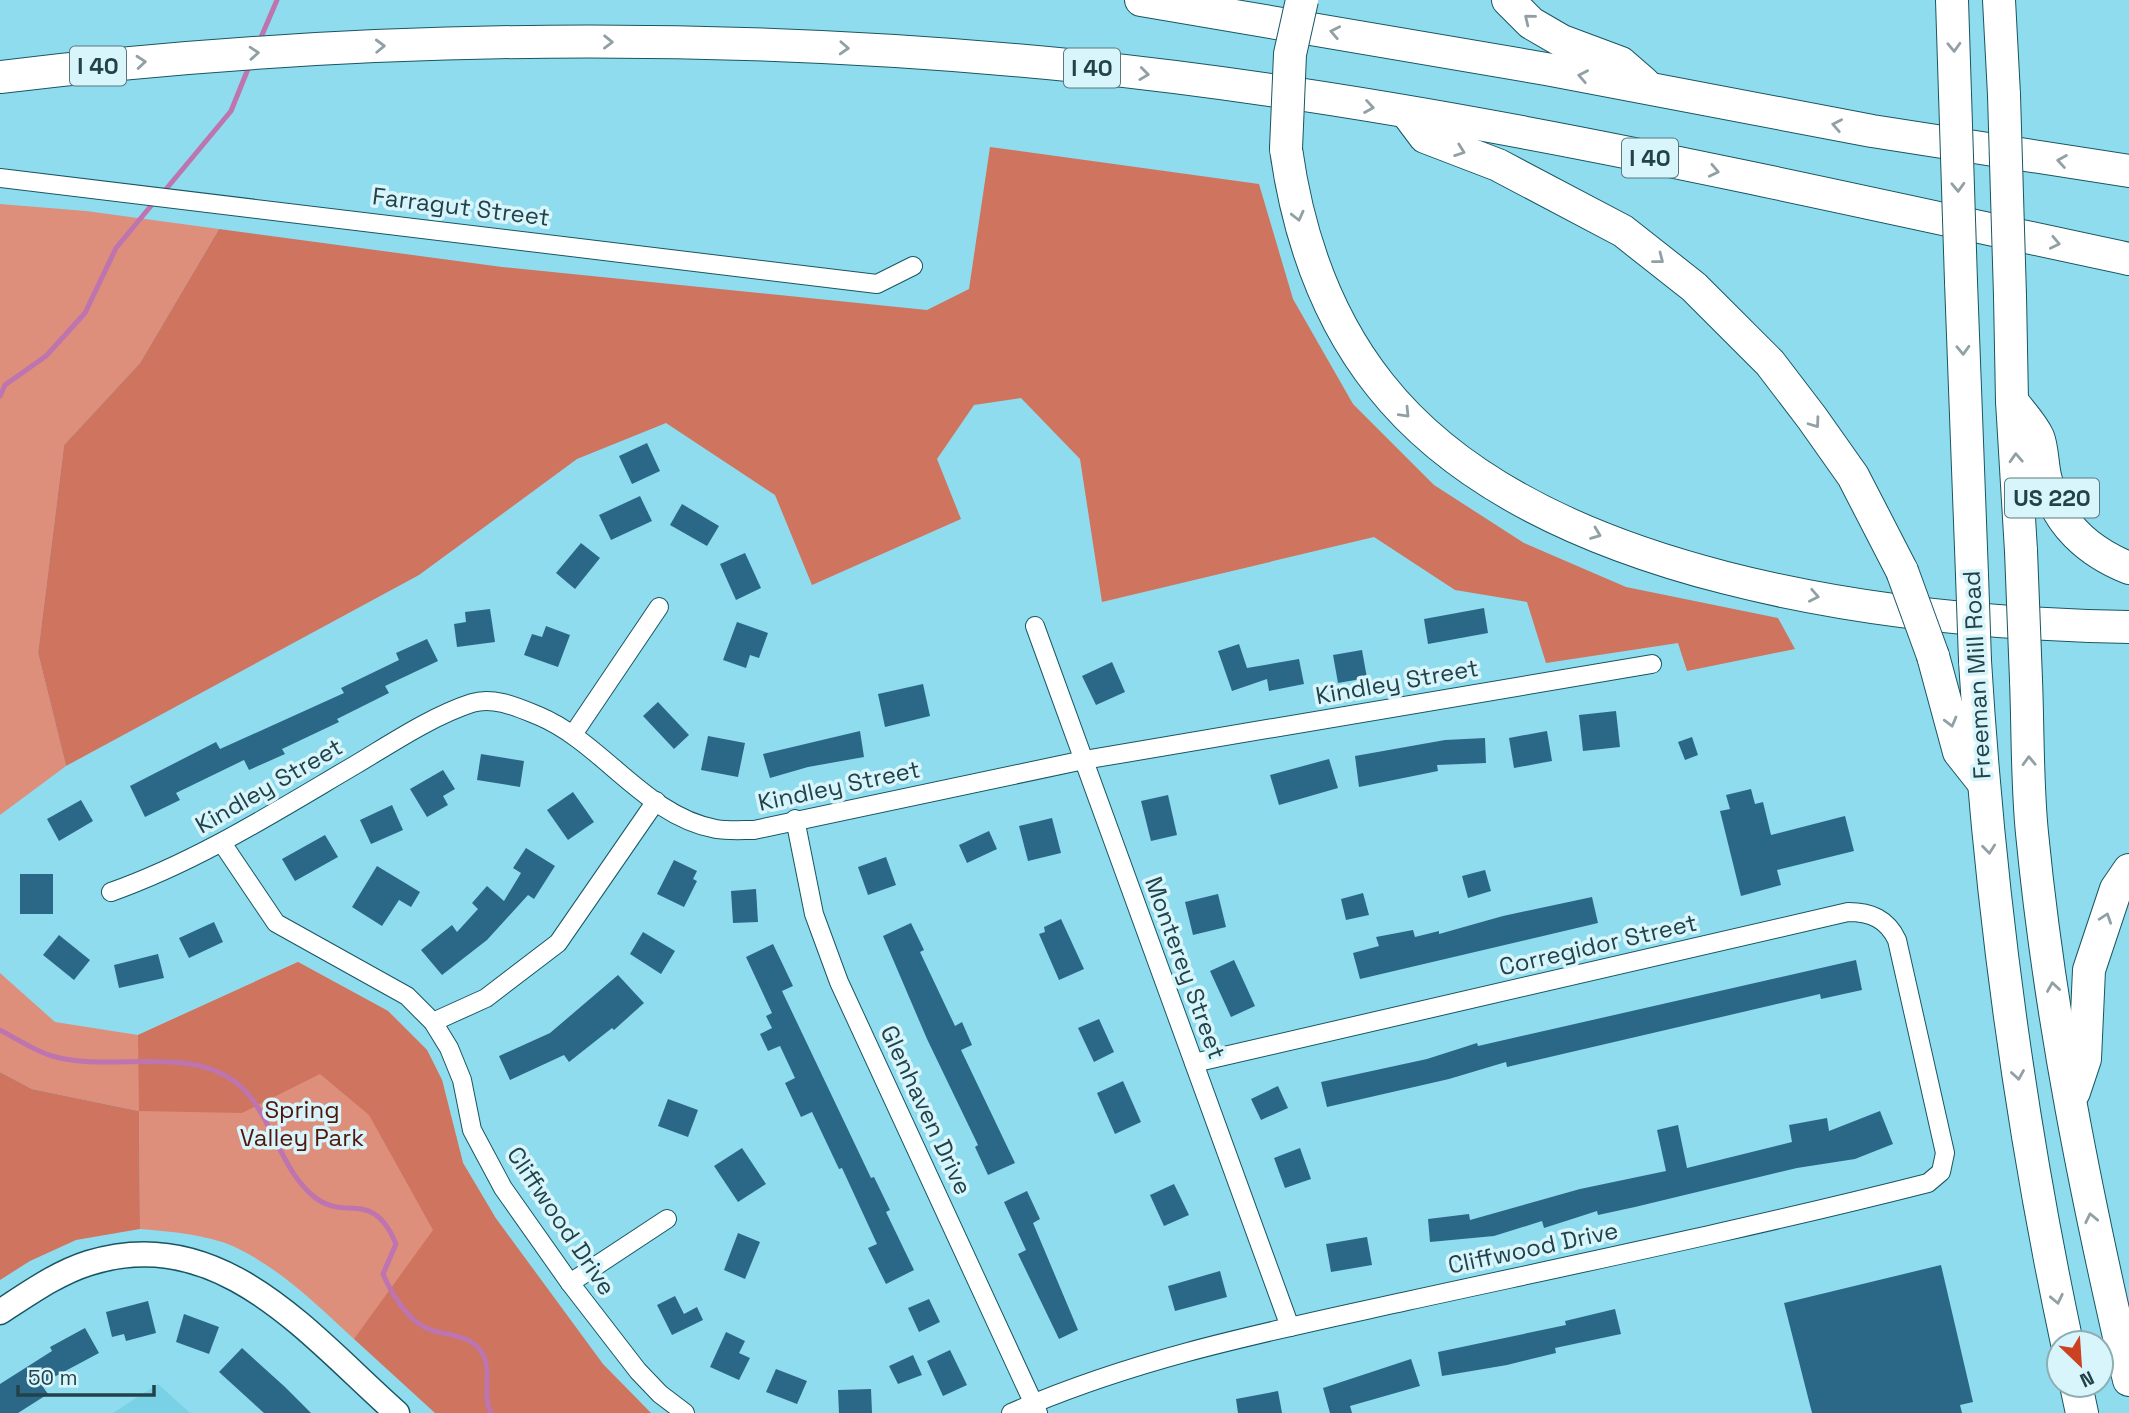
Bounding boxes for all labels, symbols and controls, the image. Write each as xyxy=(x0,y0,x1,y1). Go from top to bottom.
one-way arrow xyxy=(1524,15,1537,27)
one-way arrow xyxy=(1329,25,1341,40)
one-way arrow xyxy=(602,35,613,50)
one-way arrow xyxy=(375,39,386,54)
one-way arrow xyxy=(839,41,850,56)
one-way arrow xyxy=(1946,42,1961,53)
road number: I 40 xyxy=(70,46,126,86)
one-way arrow xyxy=(249,46,260,61)
road number: I 40 xyxy=(1064,48,1120,88)
one-way arrow xyxy=(136,55,147,70)
one-way arrow xyxy=(1138,67,1150,82)
one-way arrow xyxy=(1577,69,1589,84)
one-way arrow xyxy=(1363,99,1375,114)
one-way arrow xyxy=(1831,118,1843,133)
road number: I 40 xyxy=(1622,139,1678,178)
one-way arrow xyxy=(1453,142,1465,156)
one-way arrow xyxy=(2056,154,2067,169)
one-way arrow xyxy=(1708,163,1720,178)
street label: Farragut Street xyxy=(371,180,551,233)
one-way arrow xyxy=(1951,182,1966,193)
one-way arrow xyxy=(1290,210,1304,222)
one-way arrow xyxy=(2049,235,2061,250)
one-way arrow xyxy=(1651,251,1663,264)
one-way arrow xyxy=(1956,345,1971,356)
one-way arrow xyxy=(1397,405,1410,418)
one-way arrow xyxy=(1807,415,1819,428)
one-way arrow xyxy=(2008,452,2023,463)
road number: US 220 xyxy=(2005,478,2099,518)
one-way arrow xyxy=(1589,526,1601,540)
street label: Freeman Mill Road xyxy=(1956,570,1997,780)
one-way arrow xyxy=(1808,588,1820,603)
street label: Kindley Street xyxy=(1313,652,1481,711)
one-way arrow xyxy=(1943,716,1957,728)
street label: Kindley Street xyxy=(190,731,348,840)
street label: Kindley Street xyxy=(755,753,923,818)
one-way arrow xyxy=(2022,756,2037,767)
one-way arrow xyxy=(1981,844,1996,855)
street label: Monterey Street xyxy=(1138,872,1233,1063)
street label: Corregidor Street xyxy=(1496,907,1700,982)
one-way arrow xyxy=(2098,912,2112,925)
one-way arrow xyxy=(2046,982,2061,993)
street label: Glenhaven Drive xyxy=(874,1020,979,1200)
one-way arrow xyxy=(2010,1069,2025,1081)
park label: Spring Valley Park xyxy=(240,1094,364,1153)
street label: Cliffwood Drive xyxy=(500,1140,623,1301)
one-way arrow xyxy=(2085,1212,2100,1224)
street label: Cliffwood Drive xyxy=(1445,1214,1621,1281)
one-way arrow xyxy=(2049,1293,2064,1305)
north arrow xyxy=(2045,1329,2115,1399)
scale bar xyxy=(18,1354,154,1398)
text: 50 m xyxy=(28,1364,78,1391)
text: N xyxy=(2076,1365,2098,1393)

